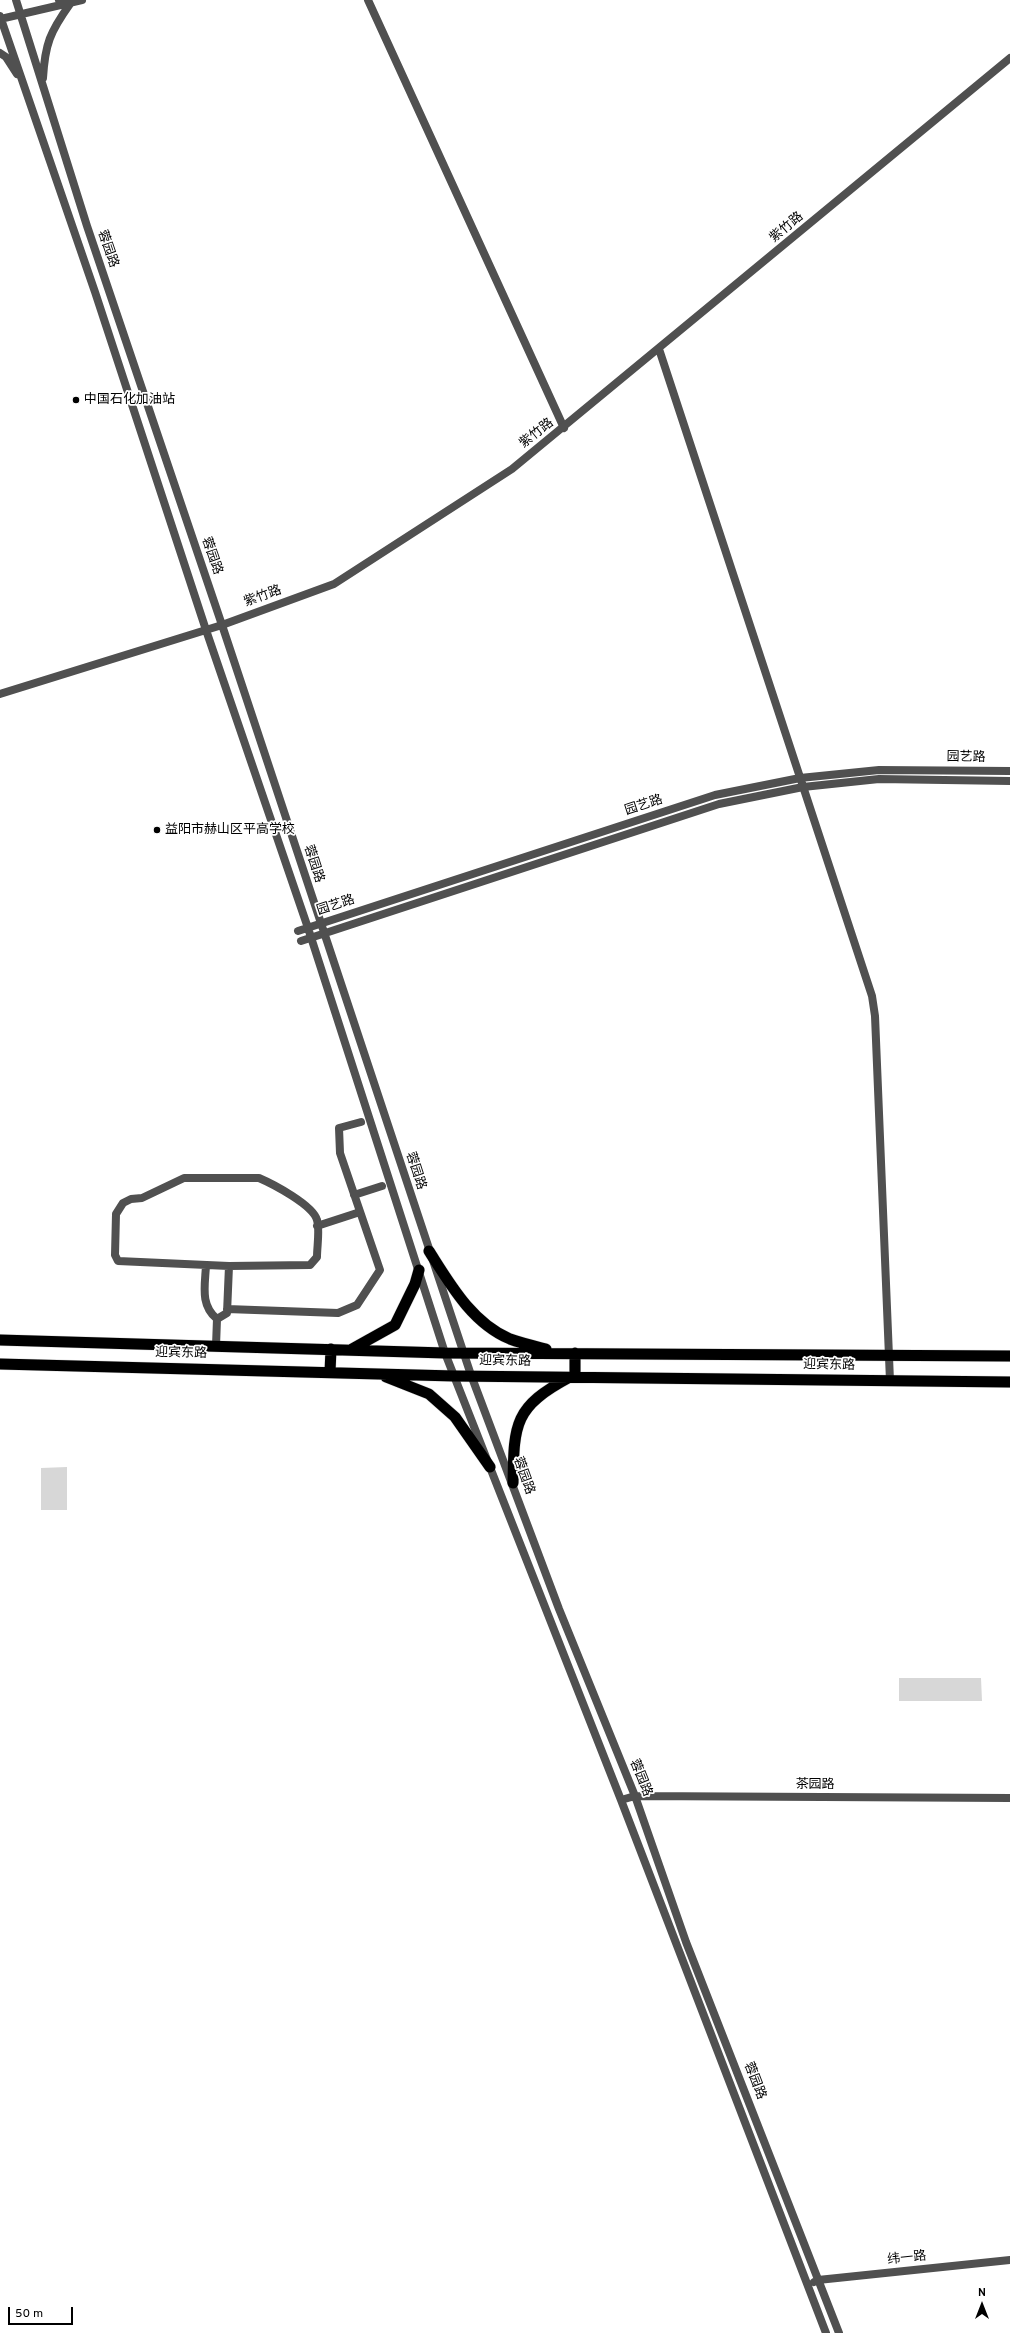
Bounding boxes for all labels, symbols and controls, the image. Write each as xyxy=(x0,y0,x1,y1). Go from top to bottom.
street label: 紫竹路 xyxy=(767,209,807,247)
street label: 蓉园路 xyxy=(93,228,121,270)
place label: 中国石化加油站 xyxy=(84,392,175,408)
marker: 中国石化加油站 xyxy=(71,395,81,405)
street label: 紫竹路 xyxy=(517,416,557,452)
street label: 蓉园路 xyxy=(197,535,225,577)
street label: 紫竹路 xyxy=(242,583,284,611)
street label: 园艺路 xyxy=(946,750,986,766)
street label: 园艺路 xyxy=(623,793,665,819)
place label: 益阳市赫山区平高学校 xyxy=(165,822,295,838)
marker: 益阳市赫山区平高学校 xyxy=(152,825,162,835)
street label: 蓉园路 xyxy=(300,843,326,885)
street label: 园艺路 xyxy=(315,893,357,919)
street label: 蓉园路 xyxy=(402,1150,428,1192)
street label: 迎宾东路 xyxy=(155,1346,207,1362)
street label: 迎宾东路 xyxy=(479,1354,531,1370)
street label: 迎宾东路 xyxy=(803,1358,855,1374)
street label: 蓉园路 xyxy=(509,1455,537,1497)
street label: 蓉园路 xyxy=(625,1757,655,1799)
street label: 茶园路 xyxy=(796,1777,834,1793)
street label: 蓉园路 xyxy=(740,2060,768,2102)
street label: 纬一路 xyxy=(887,2249,927,2269)
north arrow xyxy=(962,2285,1002,2325)
text: N xyxy=(978,2286,986,2300)
scale bar xyxy=(10,2299,75,2325)
text: 50 m xyxy=(15,2306,43,2322)

